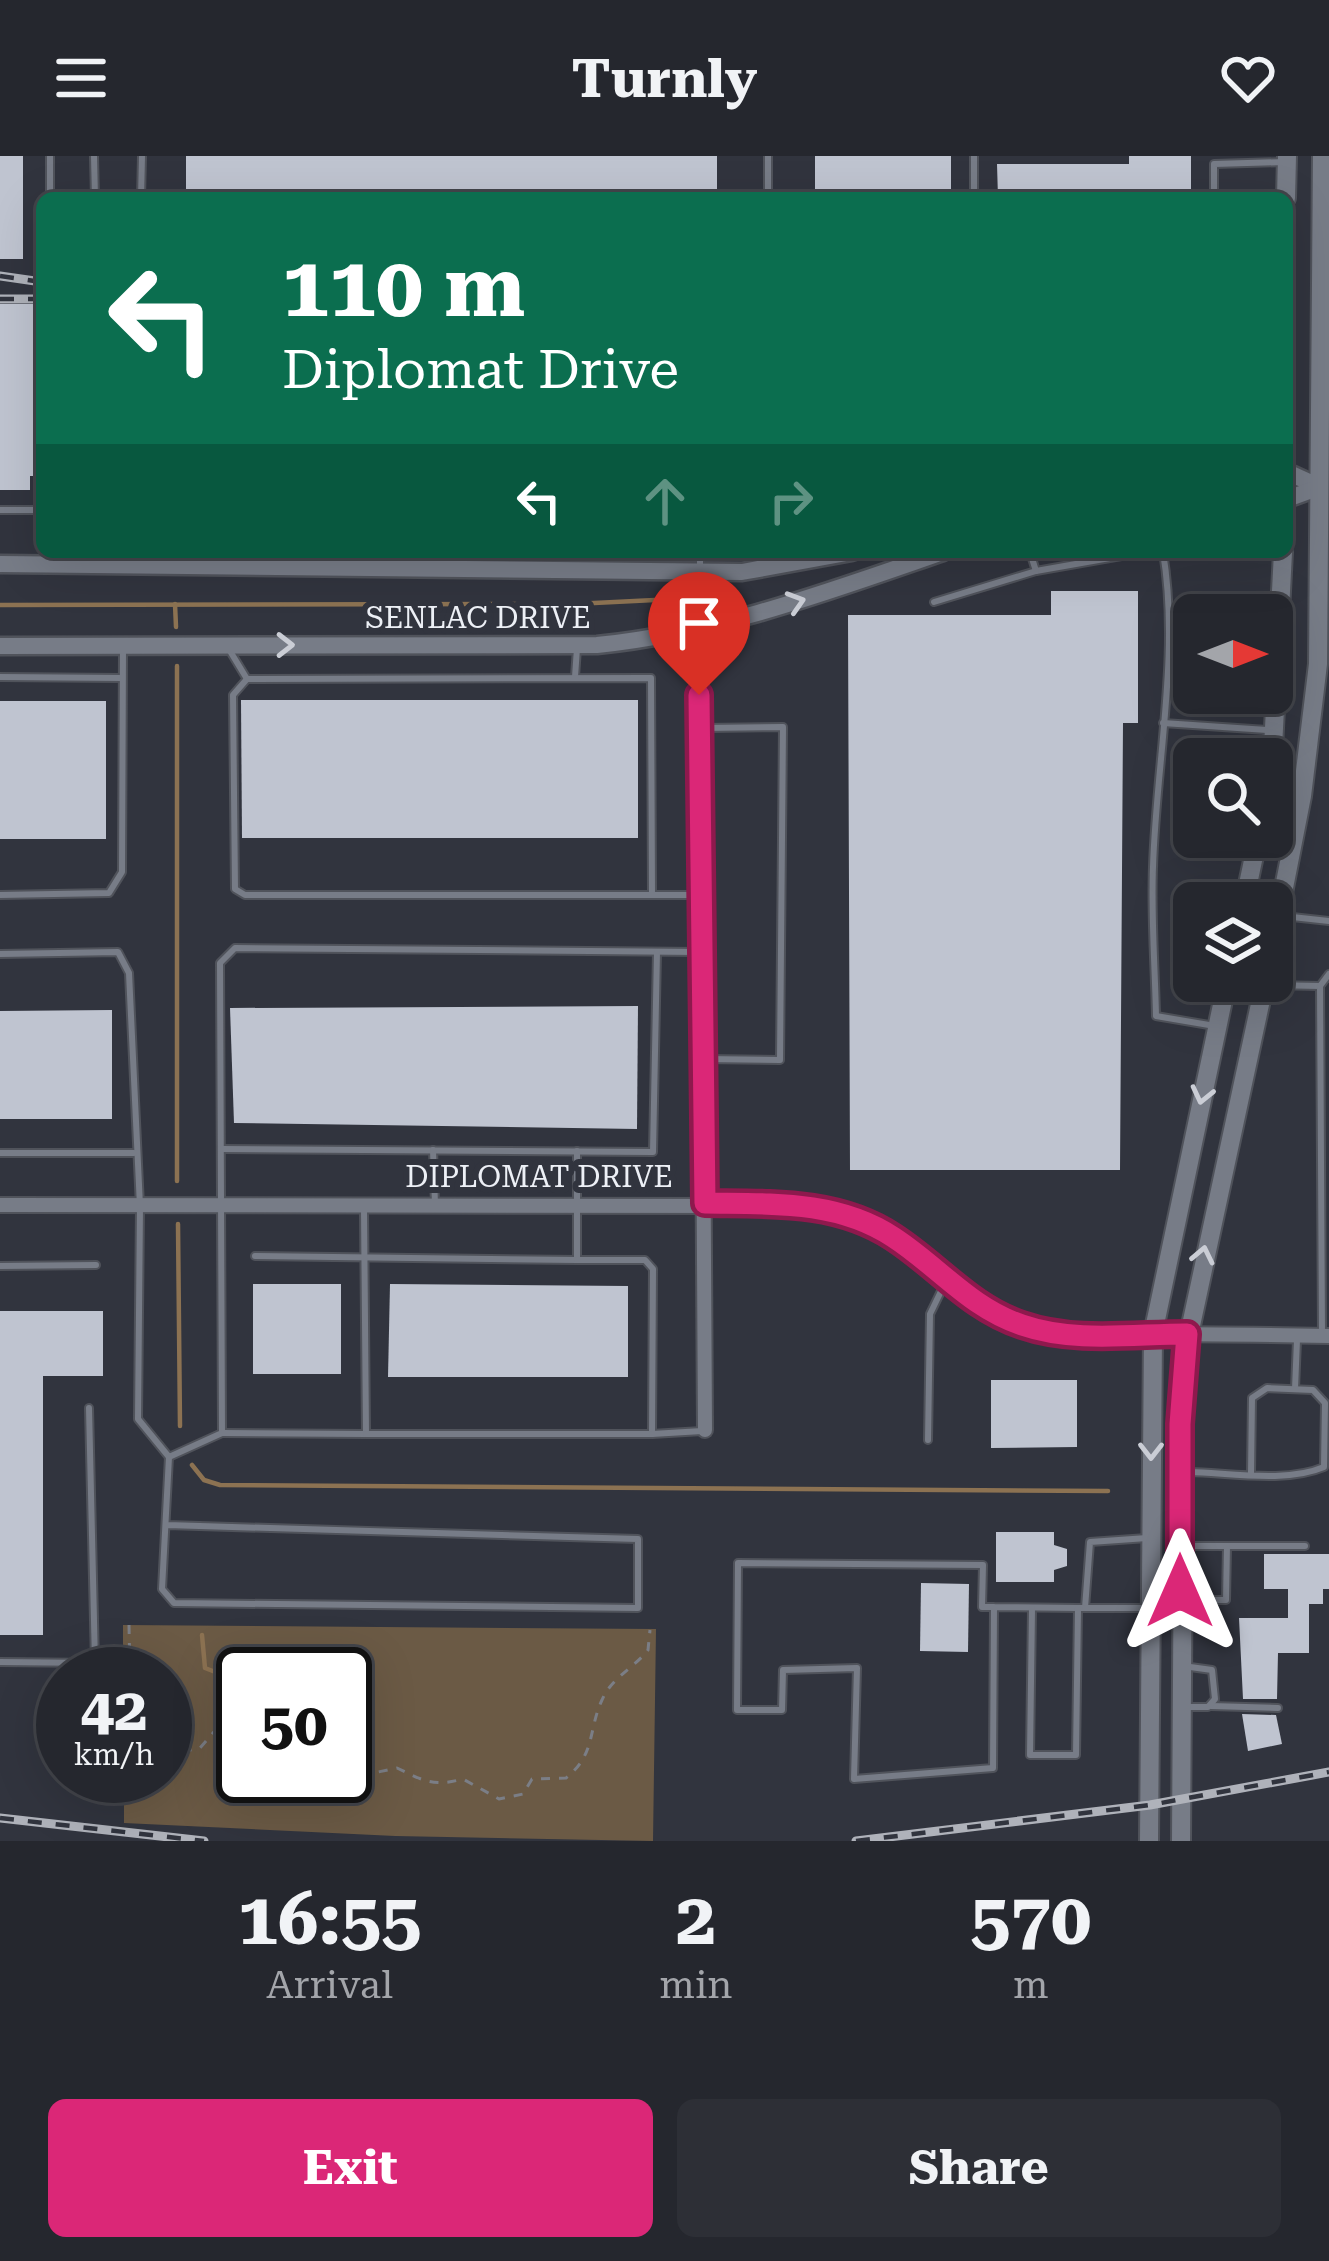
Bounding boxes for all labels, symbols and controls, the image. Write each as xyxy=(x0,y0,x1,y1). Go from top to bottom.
icon: menu xyxy=(48,45,114,111)
icon: heart xyxy=(1215,45,1281,111)
text: Turnly xyxy=(572,47,757,110)
text: 110 m xyxy=(282,238,525,336)
icon: left xyxy=(84,240,240,396)
text: Diplomat Drive xyxy=(282,338,679,401)
icon: left xyxy=(506,468,572,534)
icon: ahead xyxy=(632,468,698,534)
icon: right xyxy=(758,468,824,534)
pin xyxy=(648,572,750,695)
icon: arrive xyxy=(666,590,732,656)
one-way arrow xyxy=(785,591,806,616)
north arrow xyxy=(1173,594,1293,714)
map controls xyxy=(1173,594,1293,1002)
street label: SENLAC DRIVE xyxy=(365,600,591,635)
one-way arrow xyxy=(277,632,295,658)
button: search xyxy=(1173,738,1293,858)
button: layers xyxy=(1173,882,1293,1002)
one-way arrow xyxy=(1190,1085,1215,1105)
street label: DIPLOMAT DRIVE xyxy=(405,1159,673,1194)
one-way arrow xyxy=(1190,1245,1215,1265)
one-way arrow xyxy=(1138,1443,1164,1461)
position arrow xyxy=(1117,1528,1243,1654)
speed limit sign: 50 xyxy=(216,1647,372,1803)
text: 42 xyxy=(80,1674,148,1745)
text: km/h xyxy=(74,1737,154,1772)
text: 16:55 xyxy=(238,1877,422,1962)
text: 2 xyxy=(676,1877,716,1962)
text: 570 xyxy=(970,1877,1091,1962)
text: Arrival xyxy=(266,1962,393,2008)
text: min xyxy=(659,1962,733,2008)
text: m xyxy=(1013,1962,1049,2008)
button: Exit xyxy=(48,2099,653,2237)
button: Share xyxy=(677,2099,1281,2237)

